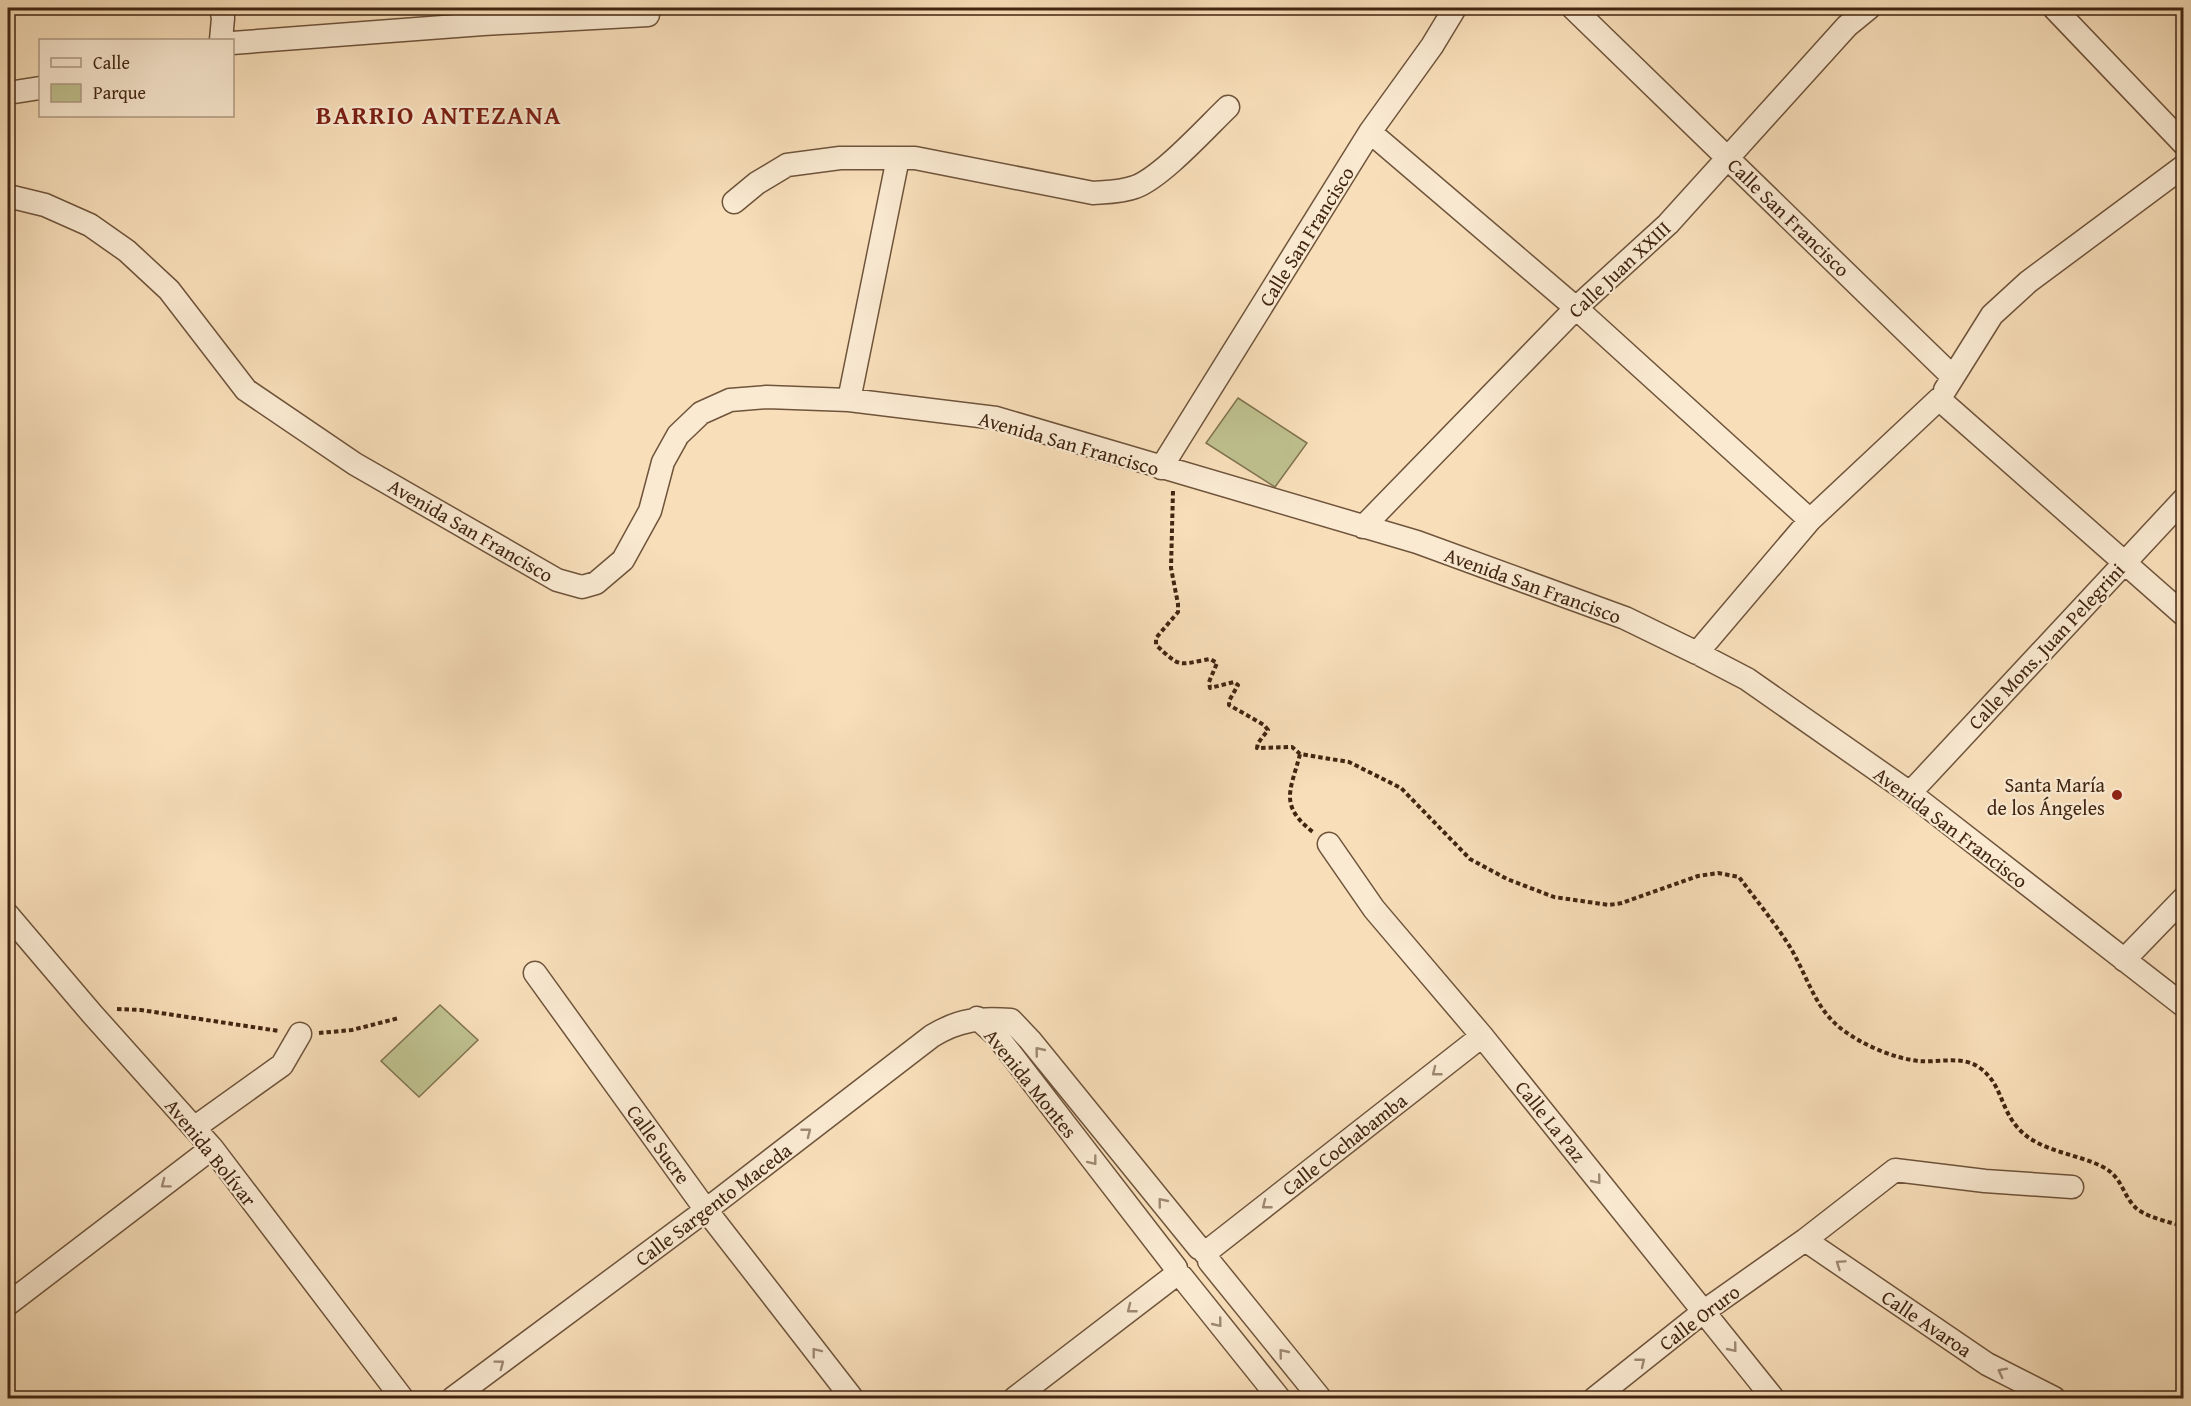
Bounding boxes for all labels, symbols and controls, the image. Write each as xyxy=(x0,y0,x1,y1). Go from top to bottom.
legend xyxy=(39,39,234,117)
text: Calle xyxy=(93,49,130,76)
text: Parque xyxy=(93,79,146,106)
district label: BARRIO ANTEZANA xyxy=(316,95,562,134)
street label: Calle San Francisco xyxy=(1721,151,1857,283)
street label: Calle San Francisco xyxy=(1251,160,1361,312)
street label: Calle Juan XXIII xyxy=(1561,214,1677,324)
street label: Avenida San Francisco xyxy=(975,403,1163,483)
street label: Avenida San Francisco xyxy=(383,471,559,589)
street label: Avenida San Francisco xyxy=(1441,540,1625,630)
street label: Calle Mons. Juan Pelegrini xyxy=(1961,556,2131,736)
street label: Avenida San Francisco xyxy=(1868,759,2034,895)
place label: Santa María de los Ángeles xyxy=(1987,770,2106,822)
marker: Santa María de los Ángeles xyxy=(2110,788,2124,802)
street label: Avenida Montes xyxy=(978,1022,1084,1144)
one-way arrow xyxy=(1036,1047,1047,1058)
one-way arrow xyxy=(1432,1064,1443,1075)
street label: Calle La Paz xyxy=(1509,1074,1593,1168)
street label: Calle Cochabamba xyxy=(1275,1086,1413,1202)
street label: Avenida Bolívar xyxy=(158,1092,264,1212)
street label: Calle Sucre xyxy=(620,1098,698,1190)
one-way arrow xyxy=(800,1129,811,1140)
street label: Calle Sargento Maceda xyxy=(629,1135,798,1273)
one-way arrow xyxy=(1086,1154,1097,1165)
one-way arrow xyxy=(1590,1173,1601,1184)
one-way arrow xyxy=(161,1176,172,1187)
one-way arrow xyxy=(1159,1198,1170,1209)
one-way arrow xyxy=(1262,1198,1273,1209)
one-way arrow xyxy=(1836,1260,1847,1271)
street label: Calle Oruro xyxy=(1652,1277,1746,1357)
street label: Calle Avaroa xyxy=(1876,1282,1978,1364)
one-way arrow xyxy=(1127,1302,1138,1313)
one-way arrow xyxy=(1211,1316,1222,1327)
one-way arrow xyxy=(1725,1341,1736,1352)
one-way arrow xyxy=(812,1348,823,1359)
one-way arrow xyxy=(1280,1349,1291,1360)
one-way arrow xyxy=(1634,1358,1645,1369)
one-way arrow xyxy=(493,1360,504,1371)
one-way arrow xyxy=(1998,1367,2009,1379)

